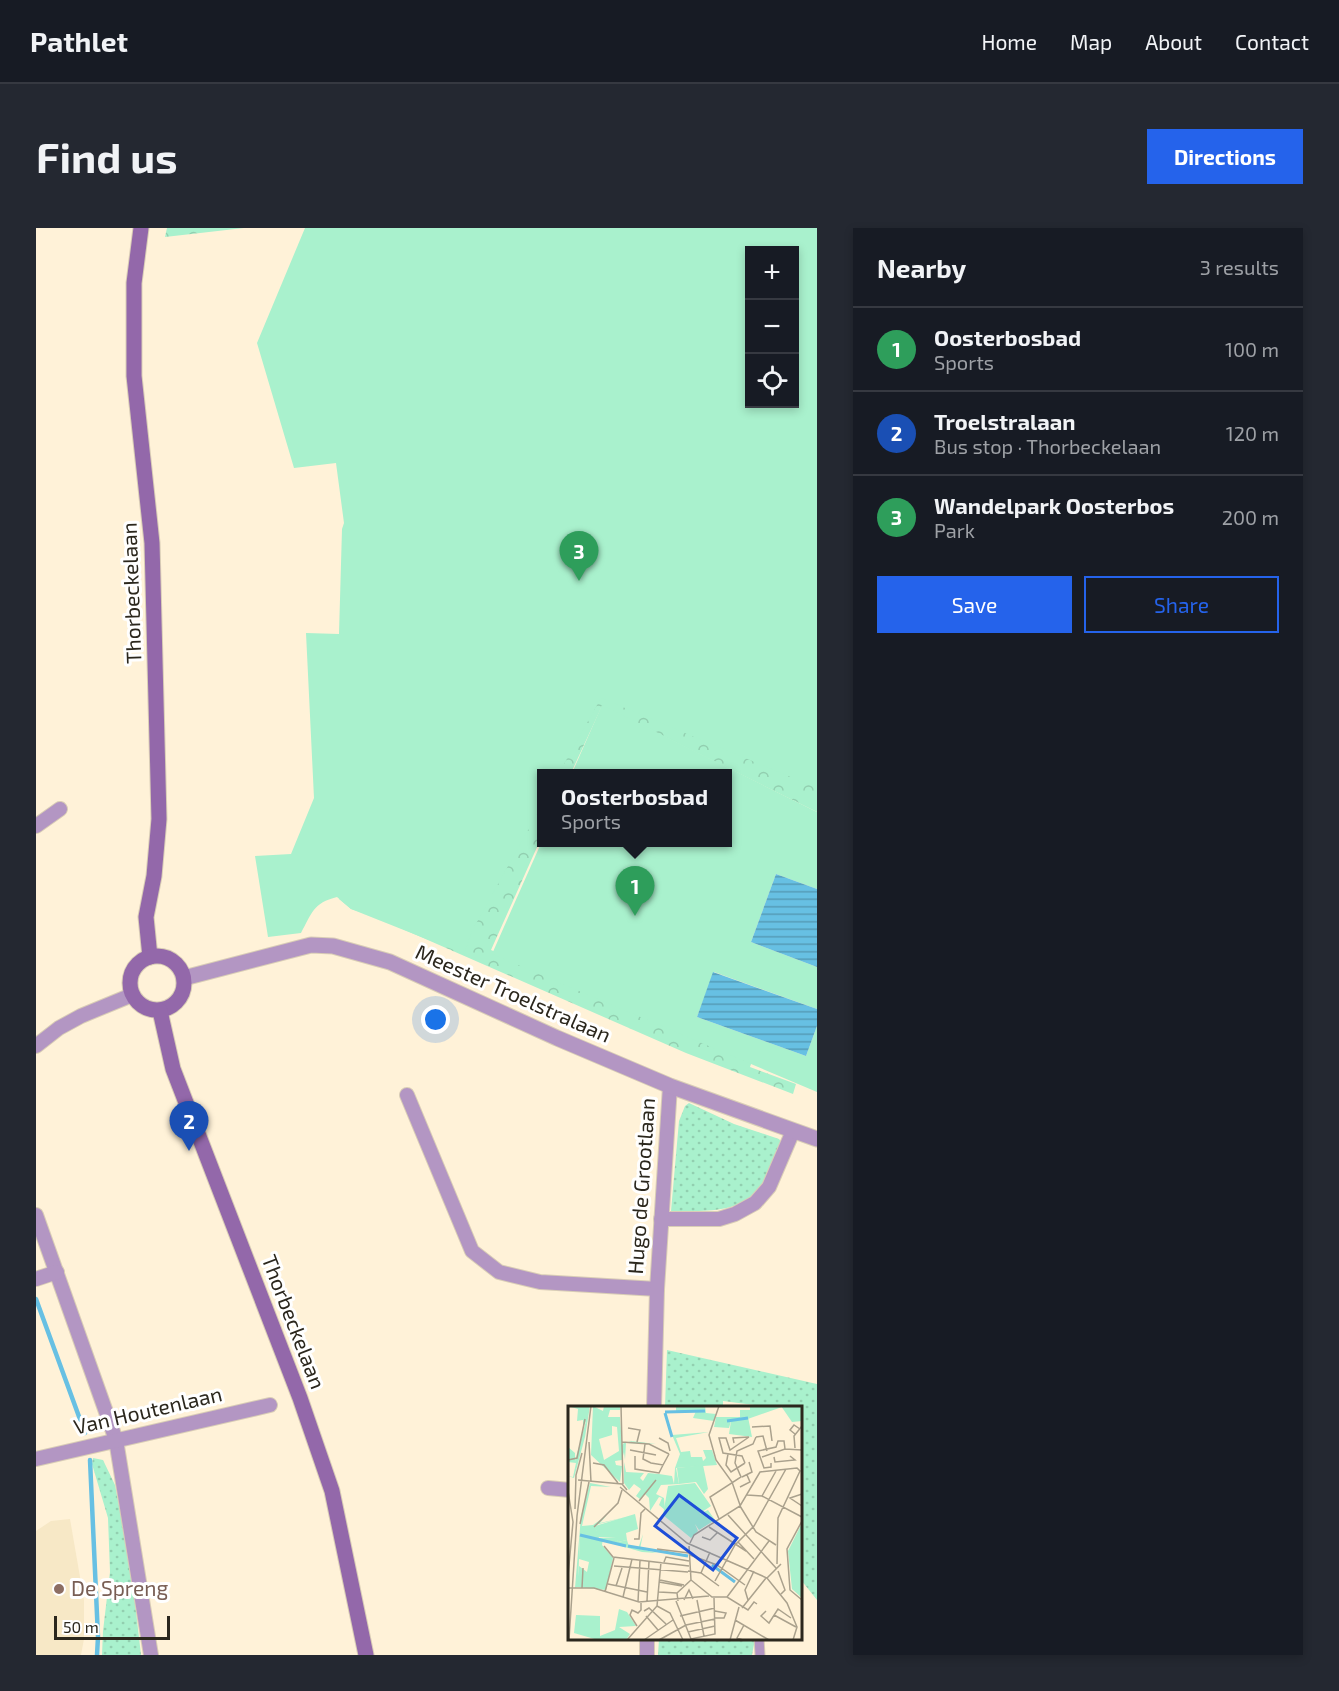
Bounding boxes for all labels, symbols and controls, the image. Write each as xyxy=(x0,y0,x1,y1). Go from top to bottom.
text: Pathlet xyxy=(30,24,128,58)
text: Home xyxy=(981,29,1037,54)
text: Map xyxy=(1070,29,1112,54)
text: About xyxy=(1145,29,1202,54)
text: Contact xyxy=(1235,29,1309,54)
button: Directions xyxy=(1147,129,1303,184)
text: Find us xyxy=(36,131,178,181)
map controls xyxy=(745,246,799,408)
button: + xyxy=(745,246,799,300)
text: Nearby xyxy=(877,252,966,283)
text: 3 results xyxy=(1200,255,1279,279)
button: − xyxy=(745,300,799,354)
text: Oosterbosbad xyxy=(934,324,1081,350)
text: 1 xyxy=(892,337,901,361)
text: 100 m xyxy=(1225,337,1279,361)
text: Sports xyxy=(934,350,994,374)
button: locate xyxy=(745,354,799,408)
text: Troelstralaan xyxy=(934,408,1075,434)
text: 2 xyxy=(891,421,902,445)
text: 120 m xyxy=(1226,421,1279,445)
text: Bus stop · Thorbeckelaan xyxy=(934,434,1161,458)
text: Wandelpark Oosterbos xyxy=(934,492,1174,518)
text: 3 xyxy=(891,505,902,529)
text: 200 m xyxy=(1222,505,1279,529)
text: Park xyxy=(934,518,975,542)
street label: Thorbeckelaan xyxy=(116,522,145,664)
pin: 3 xyxy=(560,532,598,581)
button: Save xyxy=(877,576,1072,633)
button: Share xyxy=(1084,576,1279,633)
popup xyxy=(537,769,732,847)
text: Oosterbosbad xyxy=(561,783,708,809)
text: Sports xyxy=(561,809,621,833)
pin: 1 xyxy=(616,866,654,916)
street label: Meester Troelstralaan xyxy=(412,938,615,1047)
your location xyxy=(421,1005,450,1034)
street label: Hugo de Grootlaan xyxy=(622,1097,659,1275)
pin: 2 xyxy=(170,1102,208,1151)
street label: Thorbeckelaan xyxy=(257,1251,331,1392)
street label: Van Houtenlaan xyxy=(71,1380,224,1439)
inset map xyxy=(568,1406,802,1640)
place label: De Spreng xyxy=(71,1575,168,1600)
marker: De Spreng xyxy=(52,1582,66,1596)
scale bar xyxy=(54,1613,170,1640)
text: 50 m xyxy=(63,1617,99,1636)

